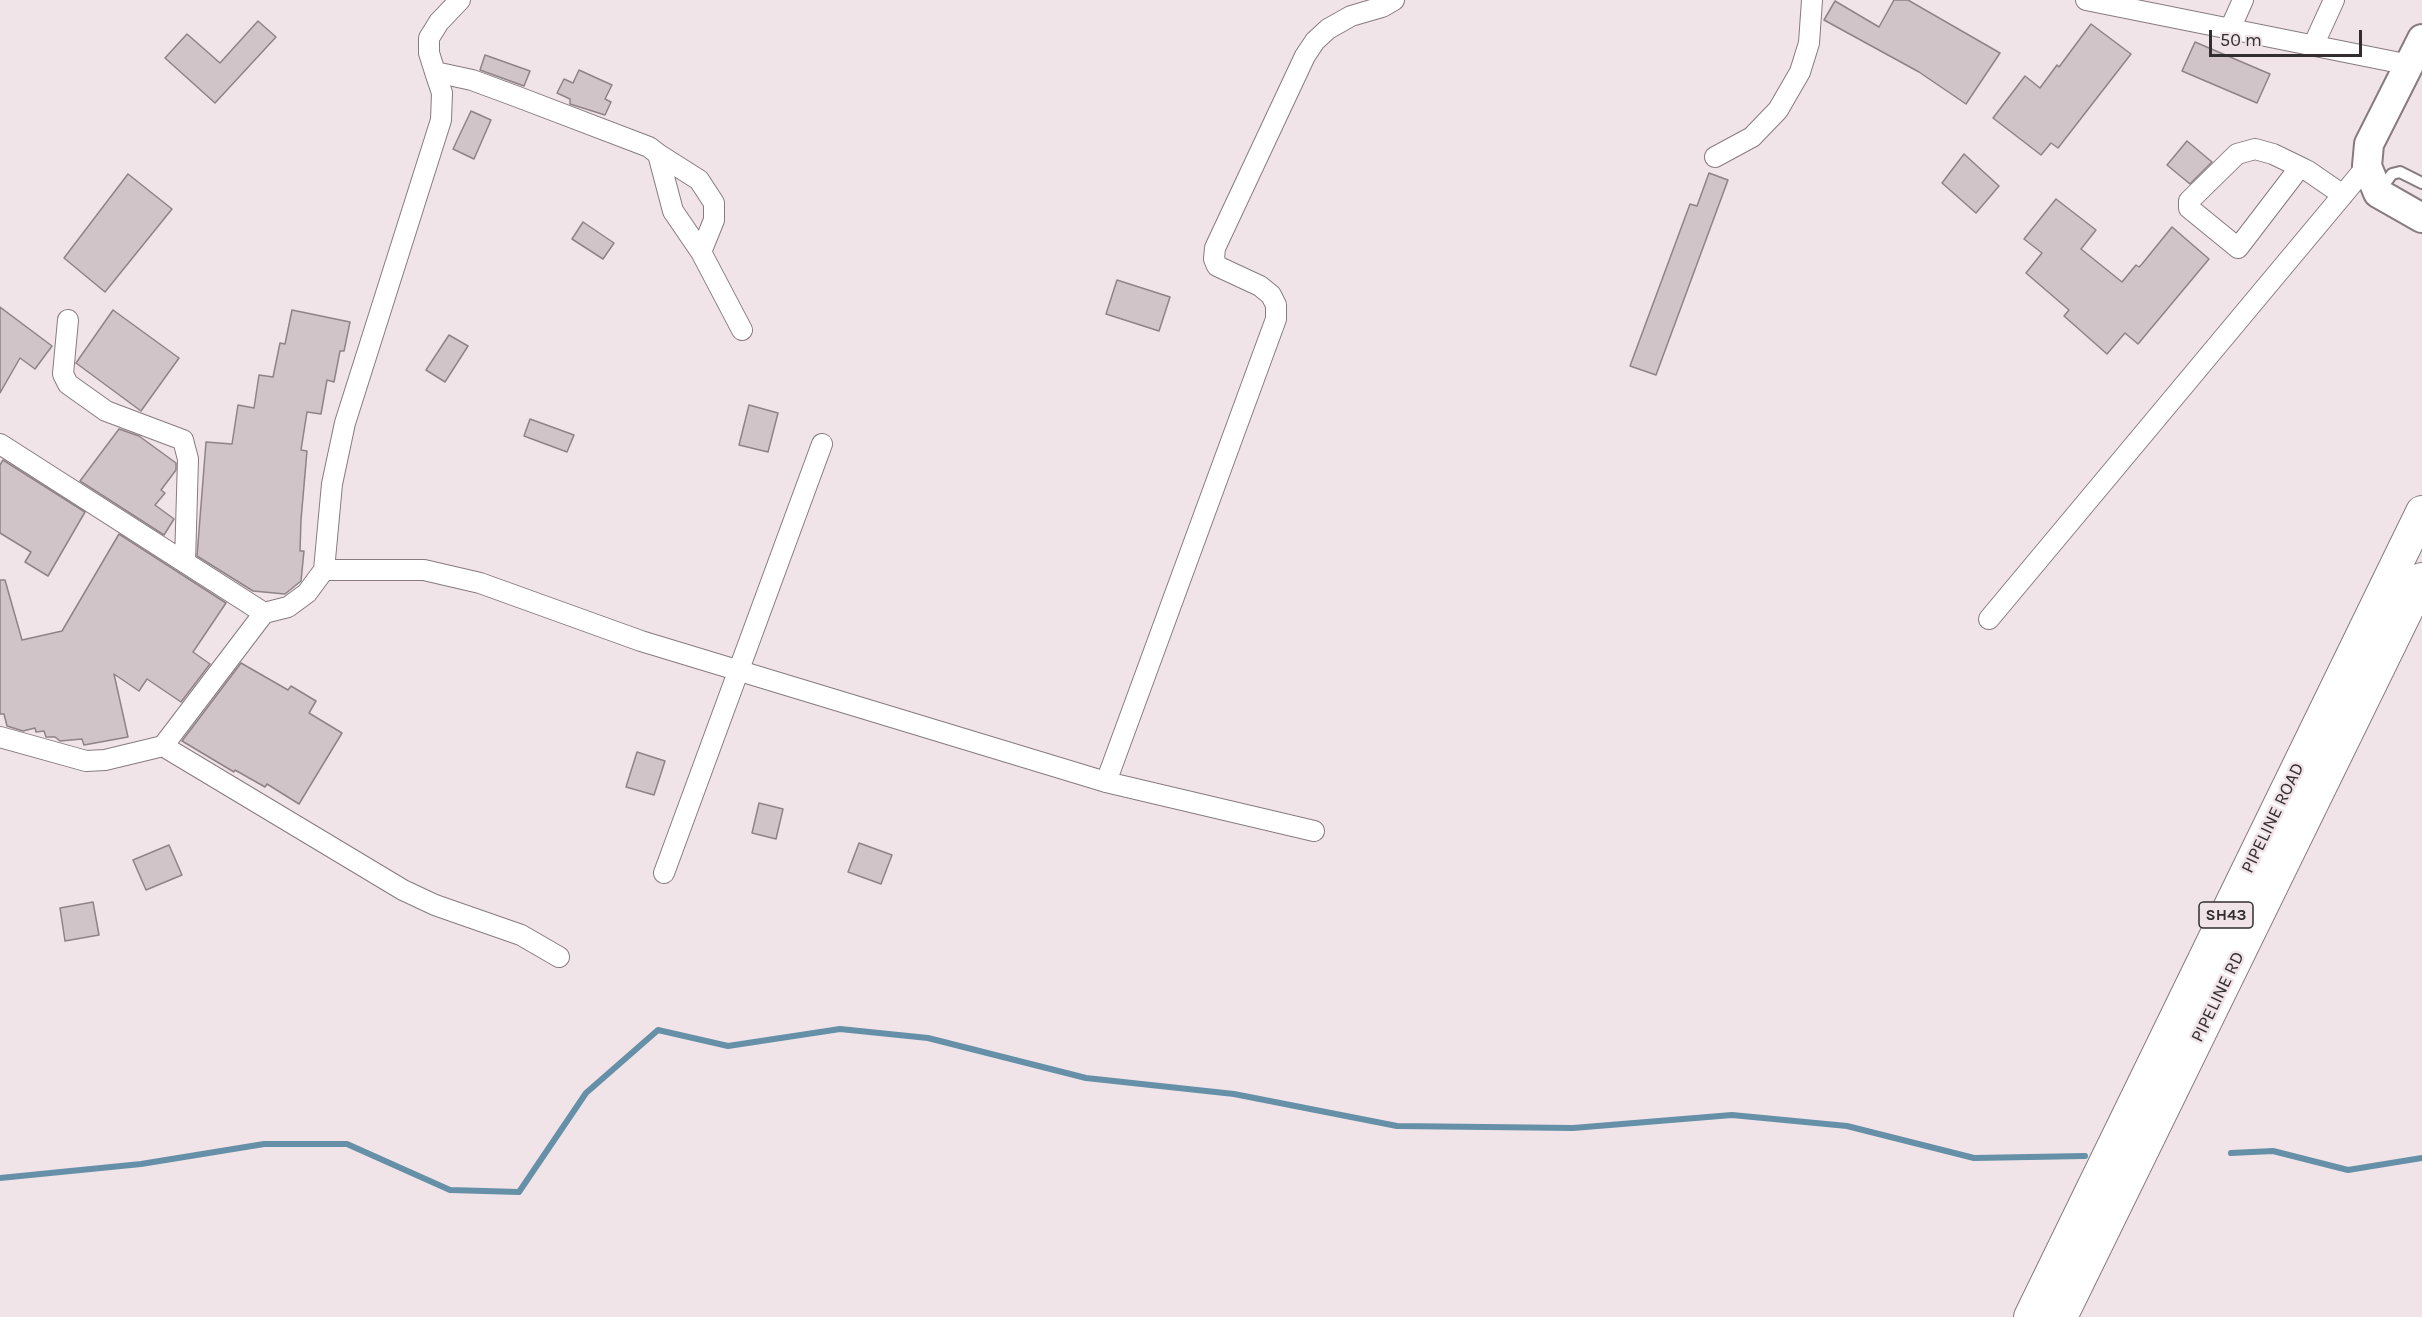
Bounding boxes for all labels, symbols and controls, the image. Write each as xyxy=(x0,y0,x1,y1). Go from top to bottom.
scale bar xyxy=(2212,18,2365,56)
text: 50 m xyxy=(2220,29,2262,51)
street label: PIPELINE ROAD xyxy=(2237,759,2309,877)
road number: SH43 xyxy=(2199,902,2253,928)
street label: PIPELINE RD xyxy=(2187,948,2249,1046)

